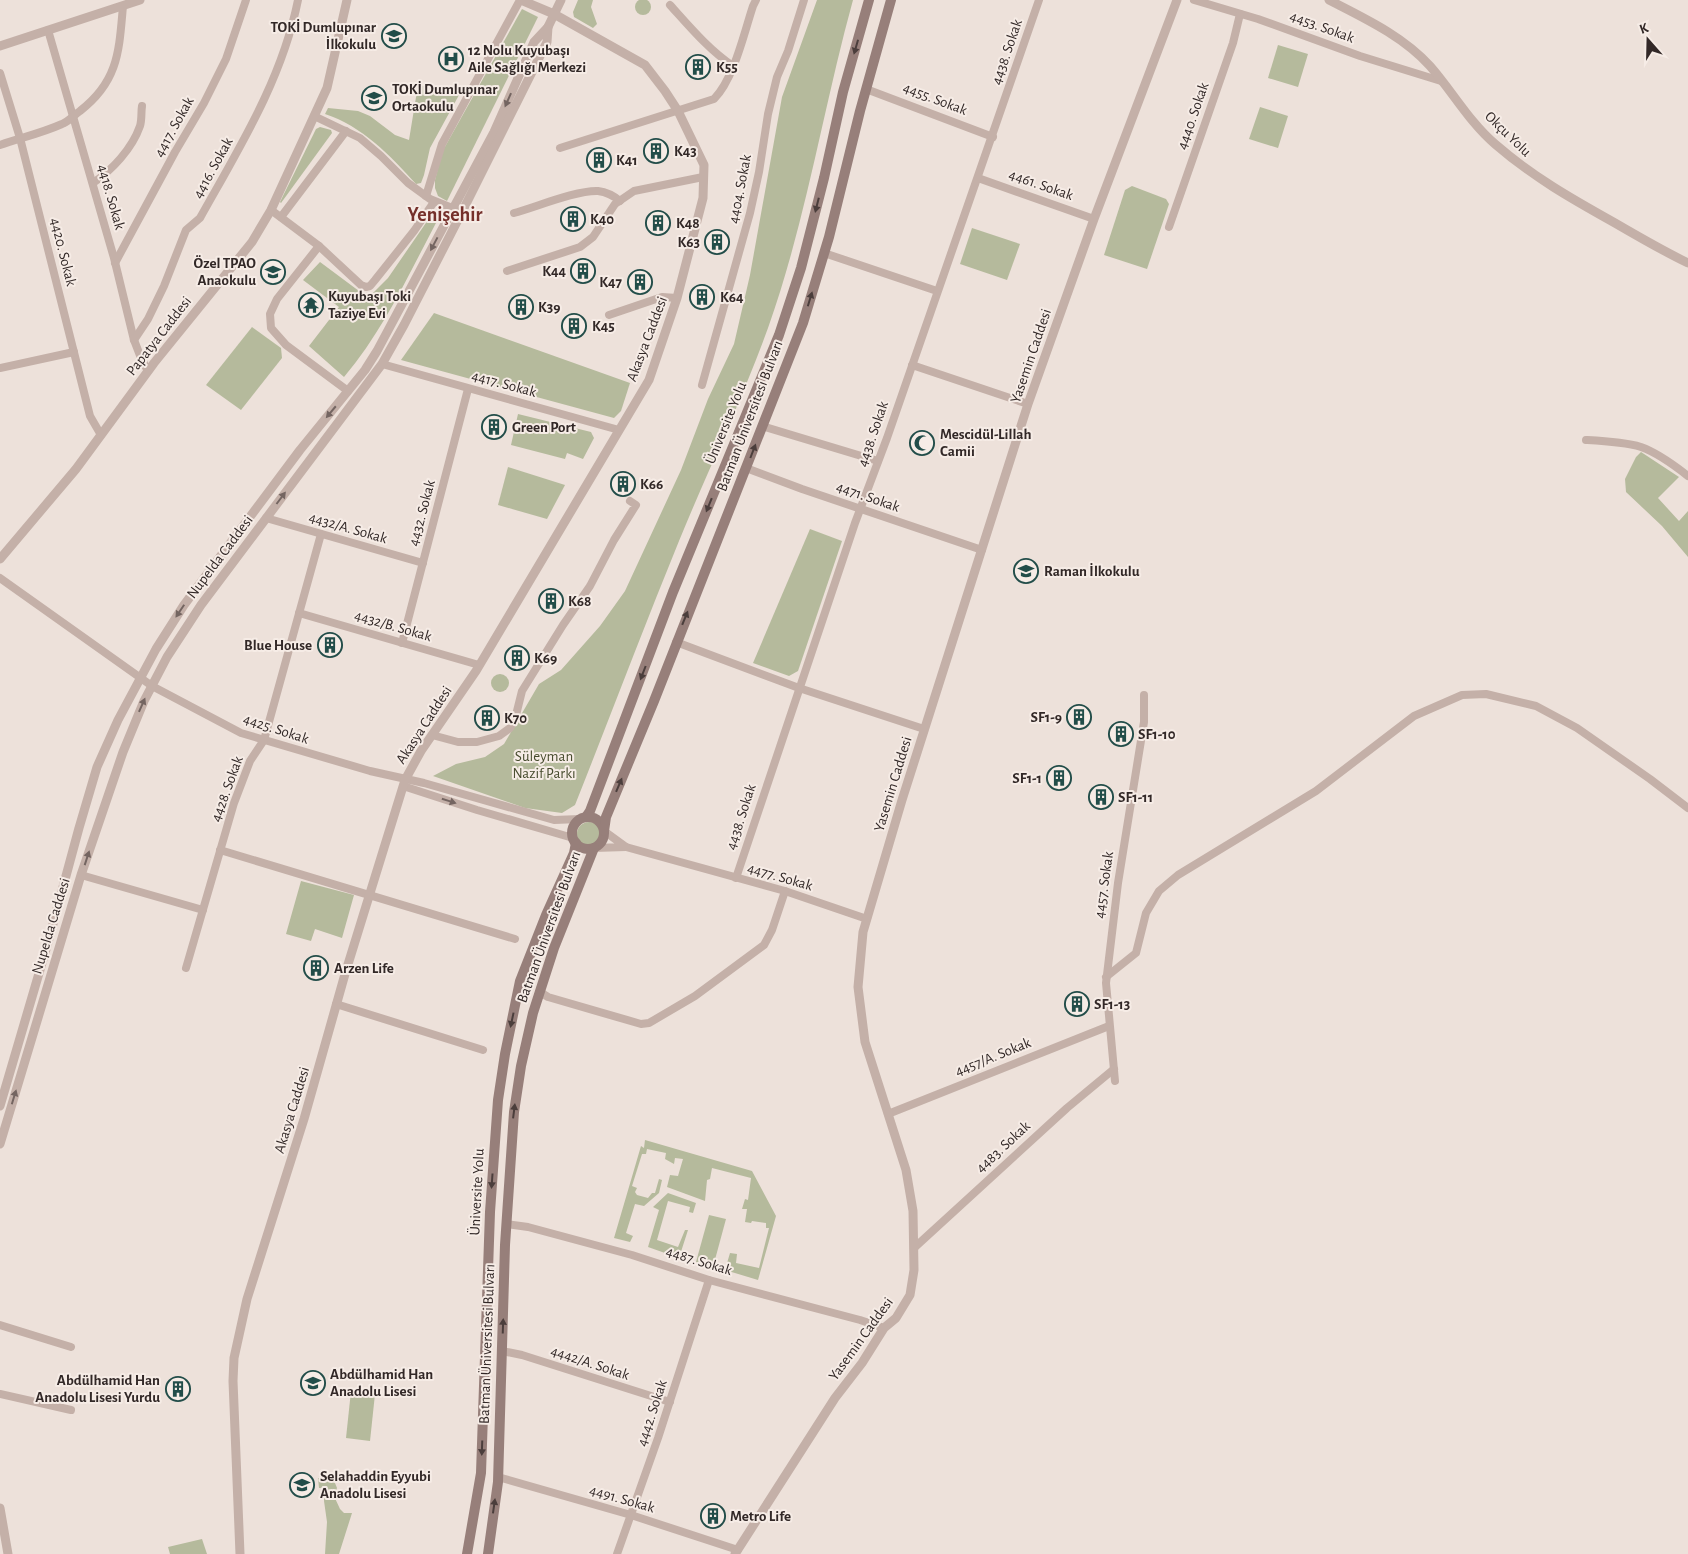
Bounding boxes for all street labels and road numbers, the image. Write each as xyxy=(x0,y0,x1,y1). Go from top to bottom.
street label: 4453. Sokak xyxy=(1288,8,1356,46)
street label: 4438. Sokak xyxy=(989,17,1025,87)
street label: 4455. Sokak xyxy=(901,80,969,118)
street label: 4440. Sokak xyxy=(1175,80,1212,152)
street label: 4417. Sokak xyxy=(151,94,197,160)
street label: Okçu Yolu xyxy=(1482,109,1534,160)
street label: 4416. Sokak xyxy=(190,135,236,201)
street label: 4404. Sokak xyxy=(726,153,754,225)
street label: 4418. Sokak xyxy=(95,163,127,231)
street label: 4461. Sokak xyxy=(1007,167,1075,203)
street label: 4420. Sokak xyxy=(47,216,79,288)
street label: Papatya Caddesi xyxy=(124,294,194,378)
street label: Akasya Caddesi xyxy=(624,294,670,384)
street label: Yasemin Caddesi xyxy=(1008,307,1054,405)
street label: Batman Üniversitesi Bulvarı xyxy=(712,338,786,493)
street label: 4417. Sokak xyxy=(470,368,538,400)
street label: Üniversite Yolu xyxy=(701,379,749,466)
street label: 4438. Sokak xyxy=(855,399,891,469)
street label: 4432. Sokak xyxy=(406,478,438,548)
street label: 4471. Sokak xyxy=(834,479,902,515)
street label: 4432/A. Sokak xyxy=(307,510,389,546)
street label: Nupelda Caddesi xyxy=(184,513,256,601)
street label: 4432/B. Sokak xyxy=(353,608,433,644)
street label: Akasya Caddesi xyxy=(393,683,455,767)
street label: 4425. Sokak xyxy=(241,711,311,747)
street label: Yasemin Caddesi xyxy=(871,735,915,833)
street label: 4428. Sokak xyxy=(208,754,246,824)
street label: 4438. Sokak xyxy=(723,782,759,852)
street label: Batman Üniversitesi Bulvarı xyxy=(513,848,583,1005)
street label: 4457. Sokak xyxy=(1092,850,1116,919)
street label: 4477. Sokak xyxy=(746,861,815,894)
street label: Nupelda Caddesi xyxy=(29,876,73,976)
street label: 4457/A. Sokak xyxy=(953,1035,1033,1079)
street label: Akasya Caddesi xyxy=(272,1065,312,1155)
street label: 4483. Sokak xyxy=(973,1118,1033,1176)
street label: Üniversite Yolu xyxy=(465,1148,487,1236)
street label: 4487. Sokak xyxy=(664,1244,734,1278)
street label: Batman Üniversitesi Bulvarı xyxy=(475,1264,497,1424)
street label: Yasemin Caddesi xyxy=(826,1295,896,1383)
street label: 4442/A. Sokak xyxy=(549,1343,631,1383)
street label: 4442. Sokak xyxy=(634,1378,670,1448)
street label: 4491. Sokak xyxy=(588,1483,656,1515)

